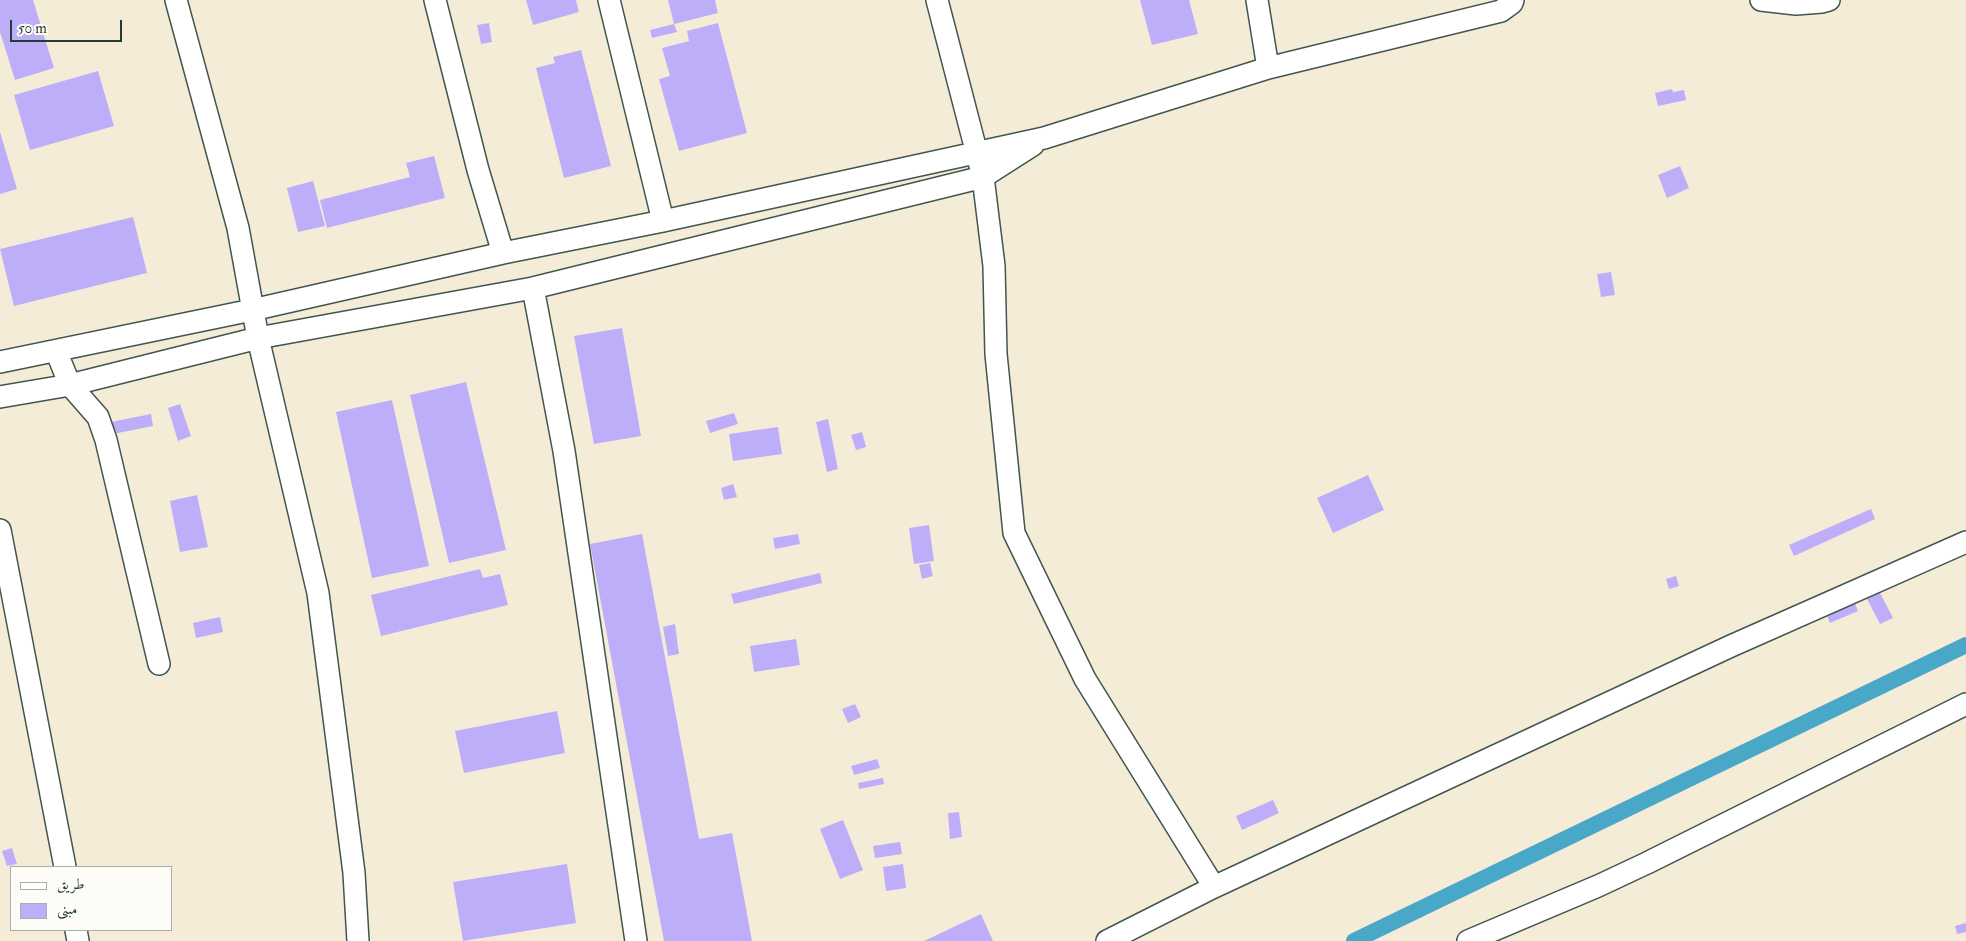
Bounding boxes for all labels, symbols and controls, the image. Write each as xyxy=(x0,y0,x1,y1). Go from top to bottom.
scale bar xyxy=(12,10,125,42)
text: 50 m xyxy=(18,19,47,38)
legend xyxy=(10,866,172,931)
text: طريق xyxy=(57,875,84,894)
text: مبنى xyxy=(57,900,77,919)

